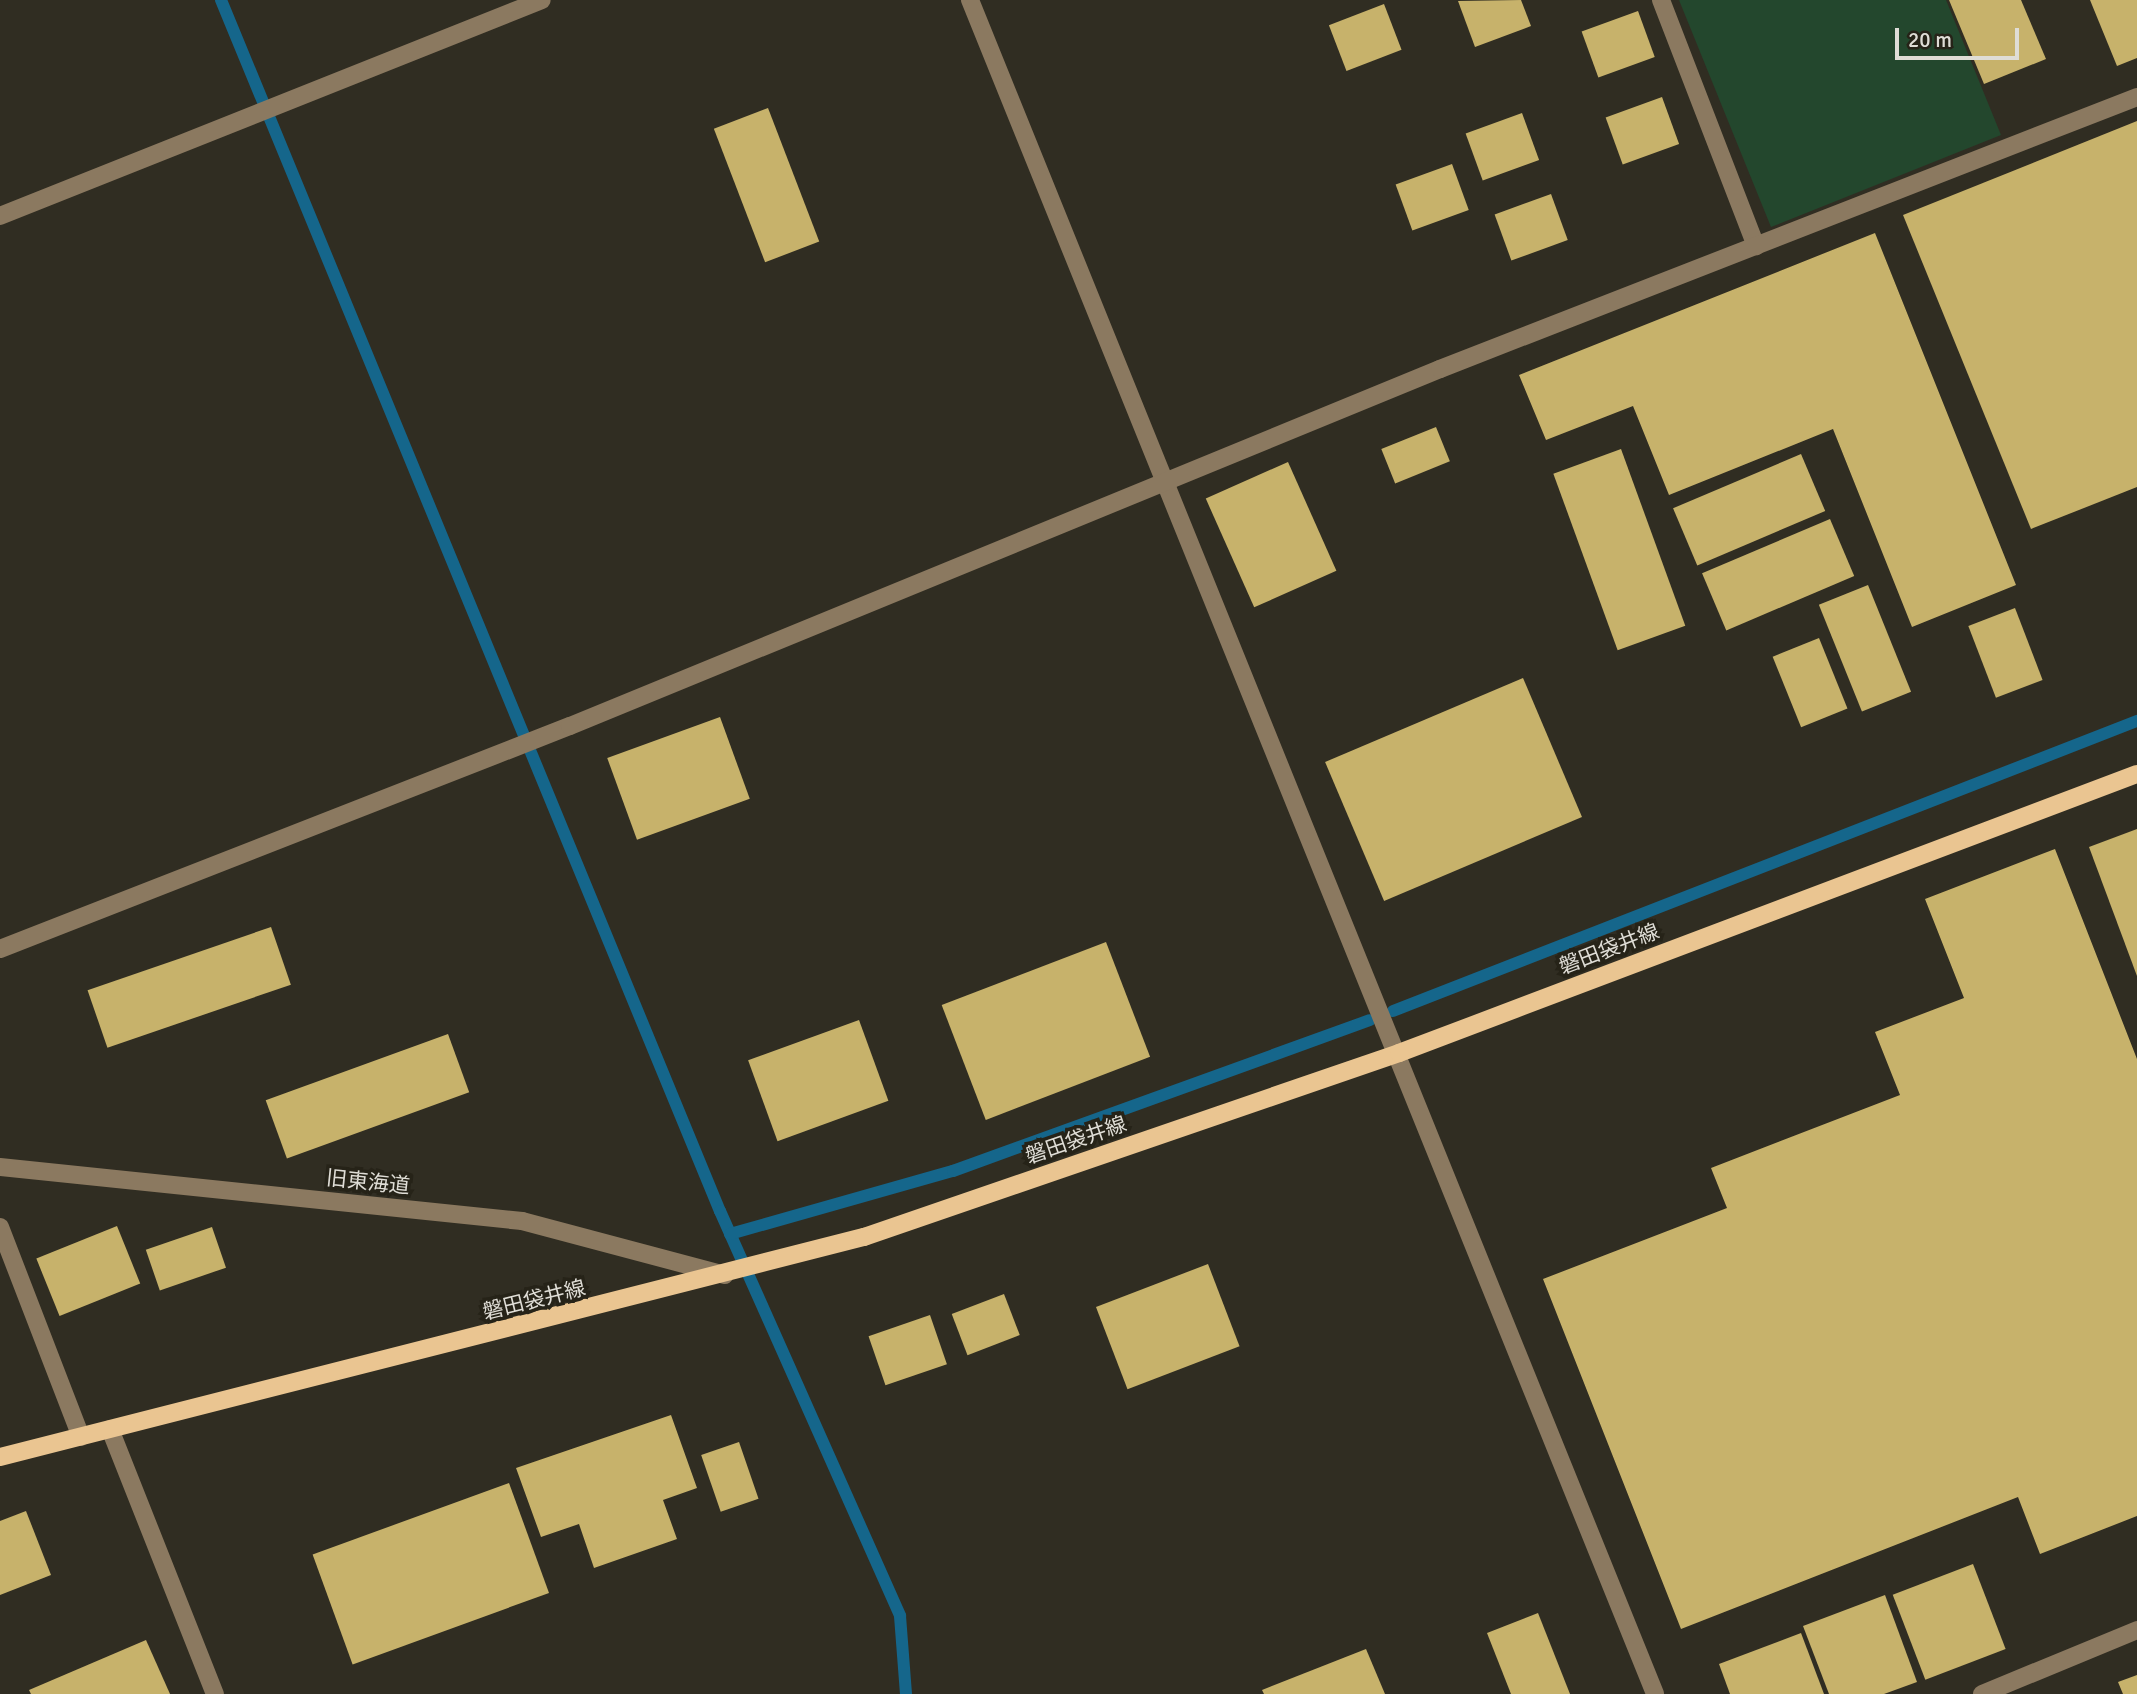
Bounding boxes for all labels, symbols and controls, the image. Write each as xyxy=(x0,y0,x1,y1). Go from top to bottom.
scale bar xyxy=(1899,14,2023,58)
text: 20 m xyxy=(1908,27,1952,53)
street label: 磐田袋井線 xyxy=(1555,918,1663,980)
street label: 磐田袋井線 xyxy=(1022,1111,1130,1169)
street label: 旧東海道 xyxy=(325,1165,411,1199)
street label: 磐田袋井線 xyxy=(480,1275,588,1325)

